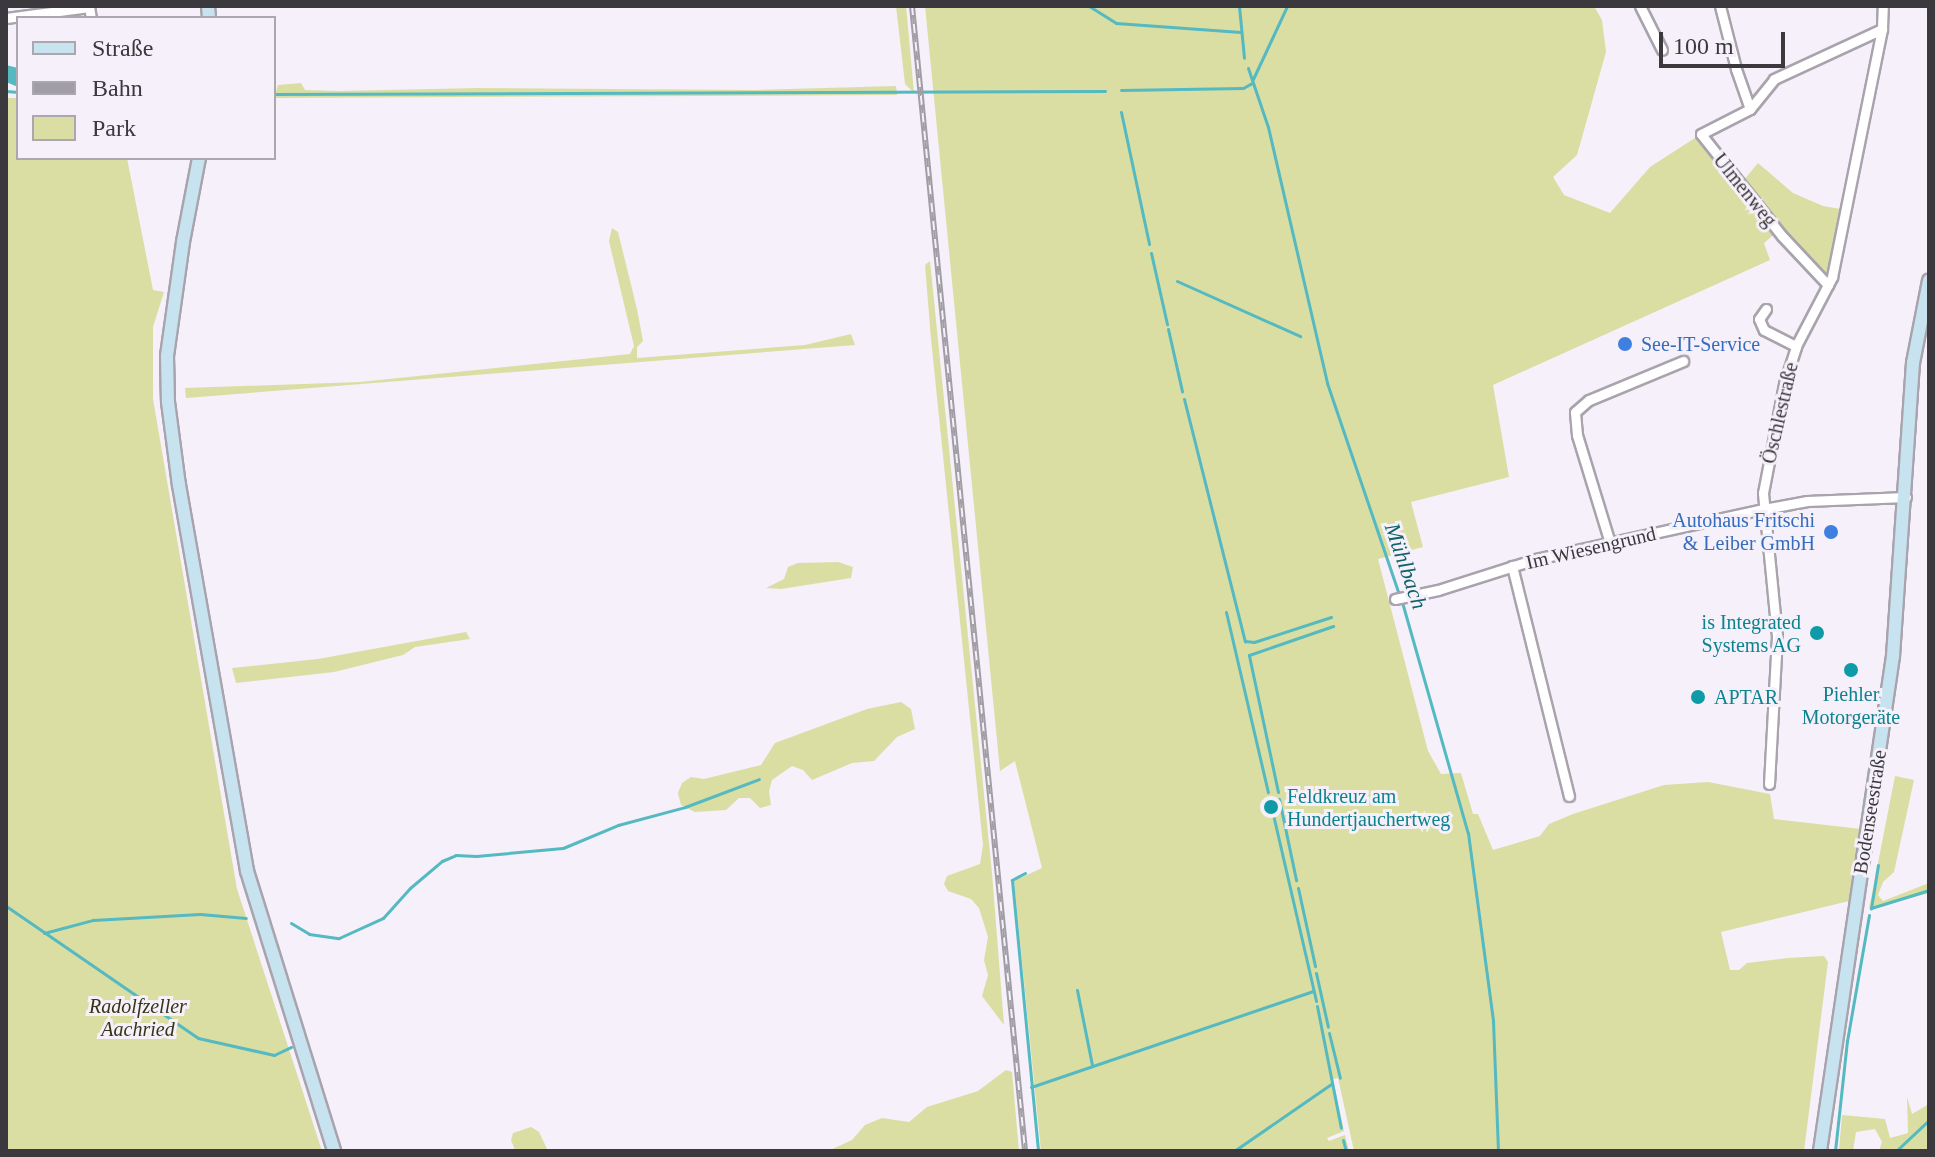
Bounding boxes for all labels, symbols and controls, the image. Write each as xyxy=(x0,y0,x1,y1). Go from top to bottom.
legend xyxy=(16,16,276,160)
scale bar xyxy=(1663,16,1789,66)
text: 100 m xyxy=(1673,33,1734,59)
text: Straße xyxy=(92,35,153,61)
text: Bahn xyxy=(92,75,143,101)
text: Park xyxy=(92,115,136,141)
street label: Ulmenweg xyxy=(1708,148,1782,232)
place label: See-IT-Service xyxy=(1641,332,1760,356)
marker: See-IT-Service xyxy=(1616,335,1634,353)
street label: Öschlestraße xyxy=(1757,360,1803,466)
place label: Autohaus Fritschi & Leiber GmbH xyxy=(1672,508,1815,555)
water label: Mühlbach xyxy=(1379,520,1433,612)
street label: Im Wiesengrund xyxy=(1523,521,1659,575)
marker: Autohaus Fritschi & Leiber GmbH xyxy=(1822,523,1840,541)
place label: is Integrated Systems AG xyxy=(1700,610,1801,657)
marker: is Integrated Systems AG xyxy=(1808,624,1826,642)
marker: Piehler Motorgeräte xyxy=(1842,661,1860,679)
place label: Piehler Motorgeräte xyxy=(1802,682,1900,729)
place label: APTAR xyxy=(1714,685,1778,709)
marker: APTAR xyxy=(1689,688,1707,706)
street label: Bodenseestraße xyxy=(1848,748,1892,876)
place label: Feldkreuz am Hundertjauchertweg xyxy=(1287,784,1450,831)
marker: Feldkreuz am Hundertjauchertweg xyxy=(1262,798,1280,816)
park label: Radolfzeller Aachried xyxy=(89,995,187,1042)

